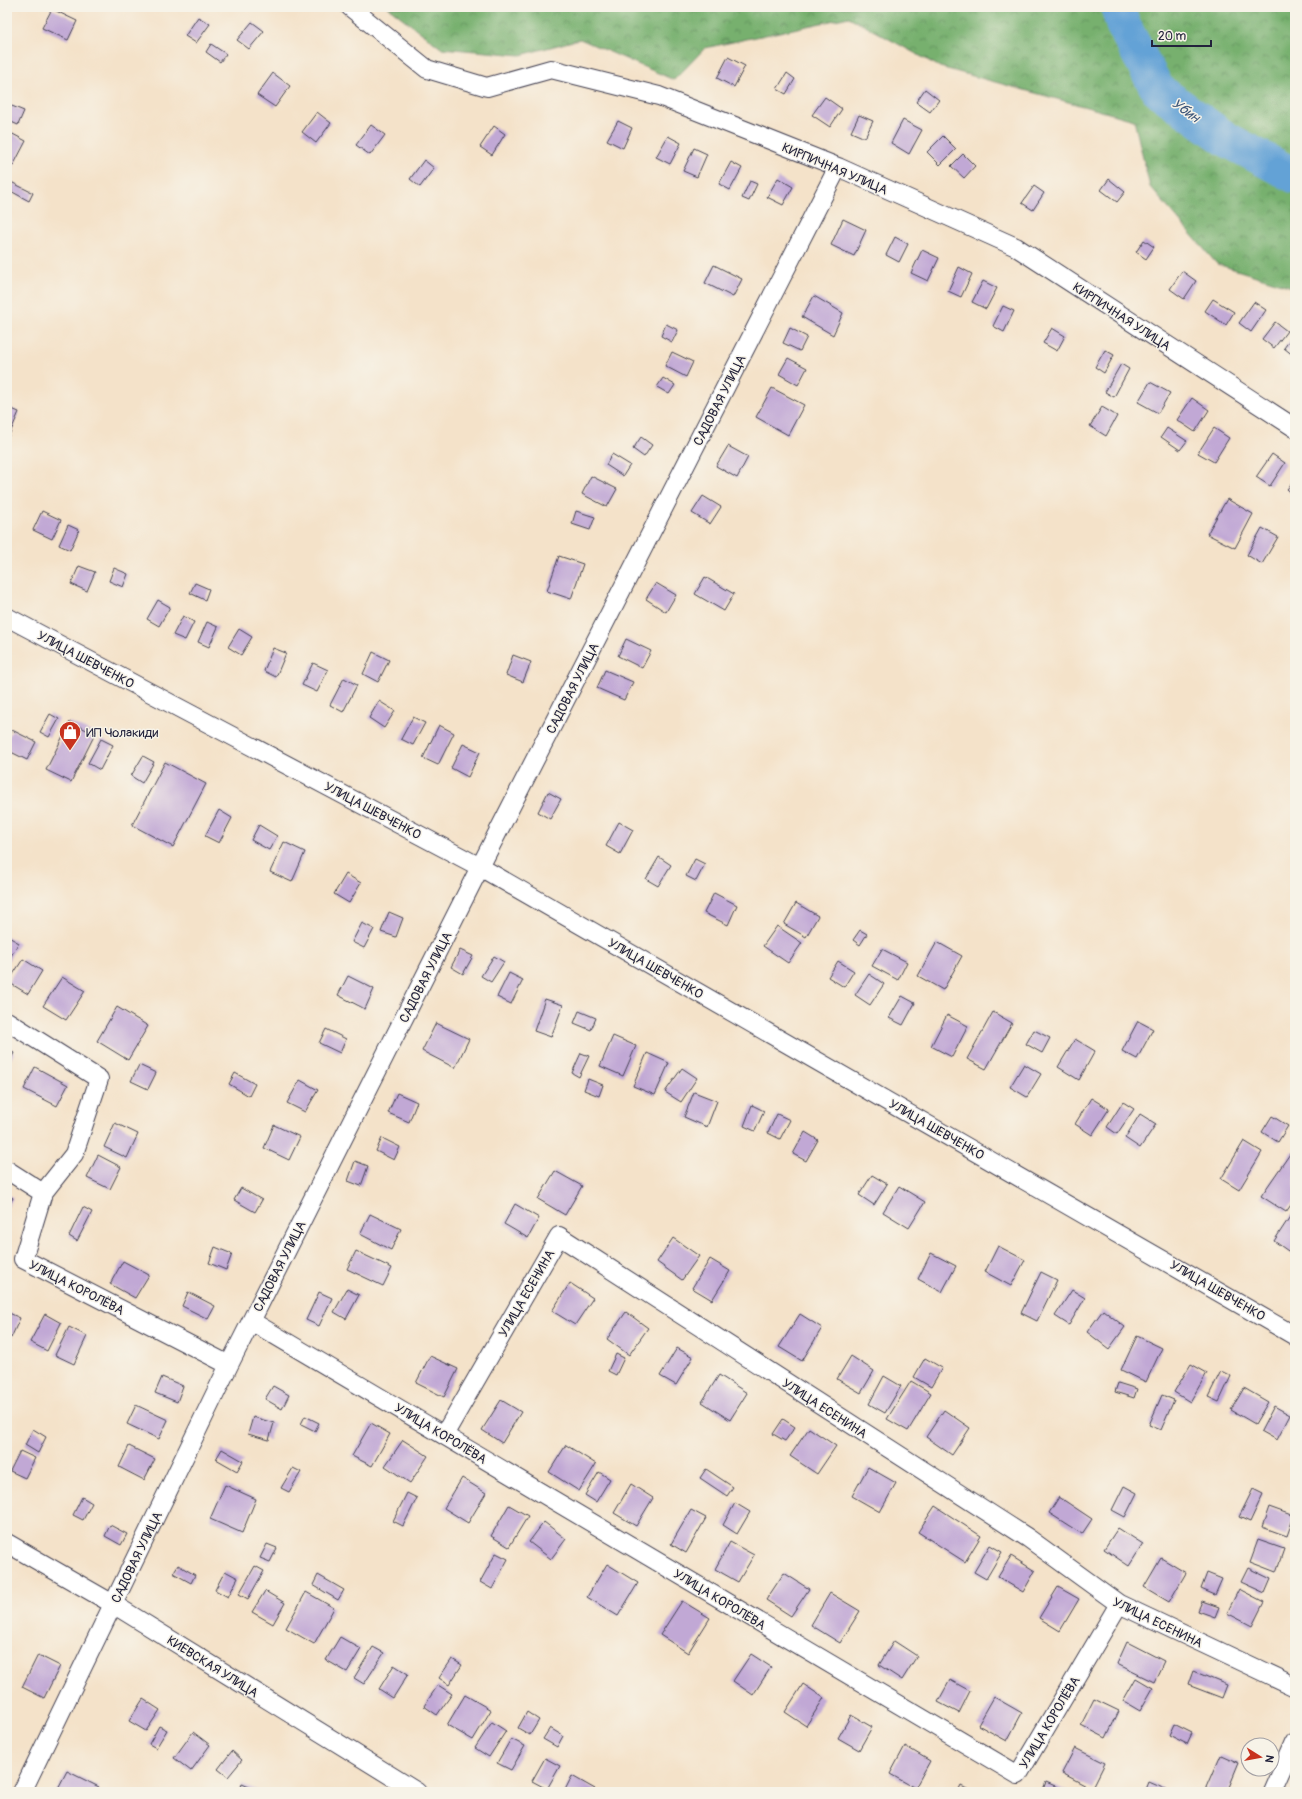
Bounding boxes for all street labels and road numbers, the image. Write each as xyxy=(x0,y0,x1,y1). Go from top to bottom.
street label: КИРПИЧНАЯ УЛИЦА xyxy=(779,139,890,199)
street label: КИРПИЧНАЯ УЛИЦА xyxy=(1070,279,1174,355)
street label: САДОВАЯ УЛИЦА xyxy=(690,352,750,449)
street label: УЛИЦА ШЕВЧЕНКО xyxy=(34,628,137,692)
street label: САДОВАЯ УЛИЦА xyxy=(543,640,603,737)
street label: УЛИЦА ШЕВЧЕНКО xyxy=(321,779,424,843)
street label: САДОВАЯ УЛИЦА xyxy=(396,929,456,1026)
street label: УЛИЦА ШЕВЧЕНКО xyxy=(605,935,706,1003)
street label: УЛИЦА ШЕВЧЕНКО xyxy=(886,1096,987,1164)
street label: САДОВАЯ УЛИЦА xyxy=(250,1218,310,1315)
street label: УЛИЦА ЕСЕНИНА xyxy=(495,1247,559,1340)
street label: УЛИЦА КОРОЛЁВА xyxy=(26,1257,127,1319)
street label: УЛИЦА ШЕВЧЕНКО xyxy=(1167,1257,1268,1325)
street label: УЛИЦА ЕСЕНИНА xyxy=(779,1375,870,1443)
street label: УЛИЦА КОРОЛЁВА xyxy=(391,1400,490,1468)
street label: САДОВАЯ УЛИЦА xyxy=(108,1509,166,1606)
street label: УЛИЦА КОРОЛЁВА xyxy=(670,1566,769,1634)
street label: УЛИЦА ЕСЕНИНА xyxy=(1110,1594,1206,1652)
street label: КИЕВСКАЯ УЛИЦА xyxy=(164,1632,262,1702)
street label: УЛИЦА КОРОЛЁВА xyxy=(1016,1673,1084,1772)

